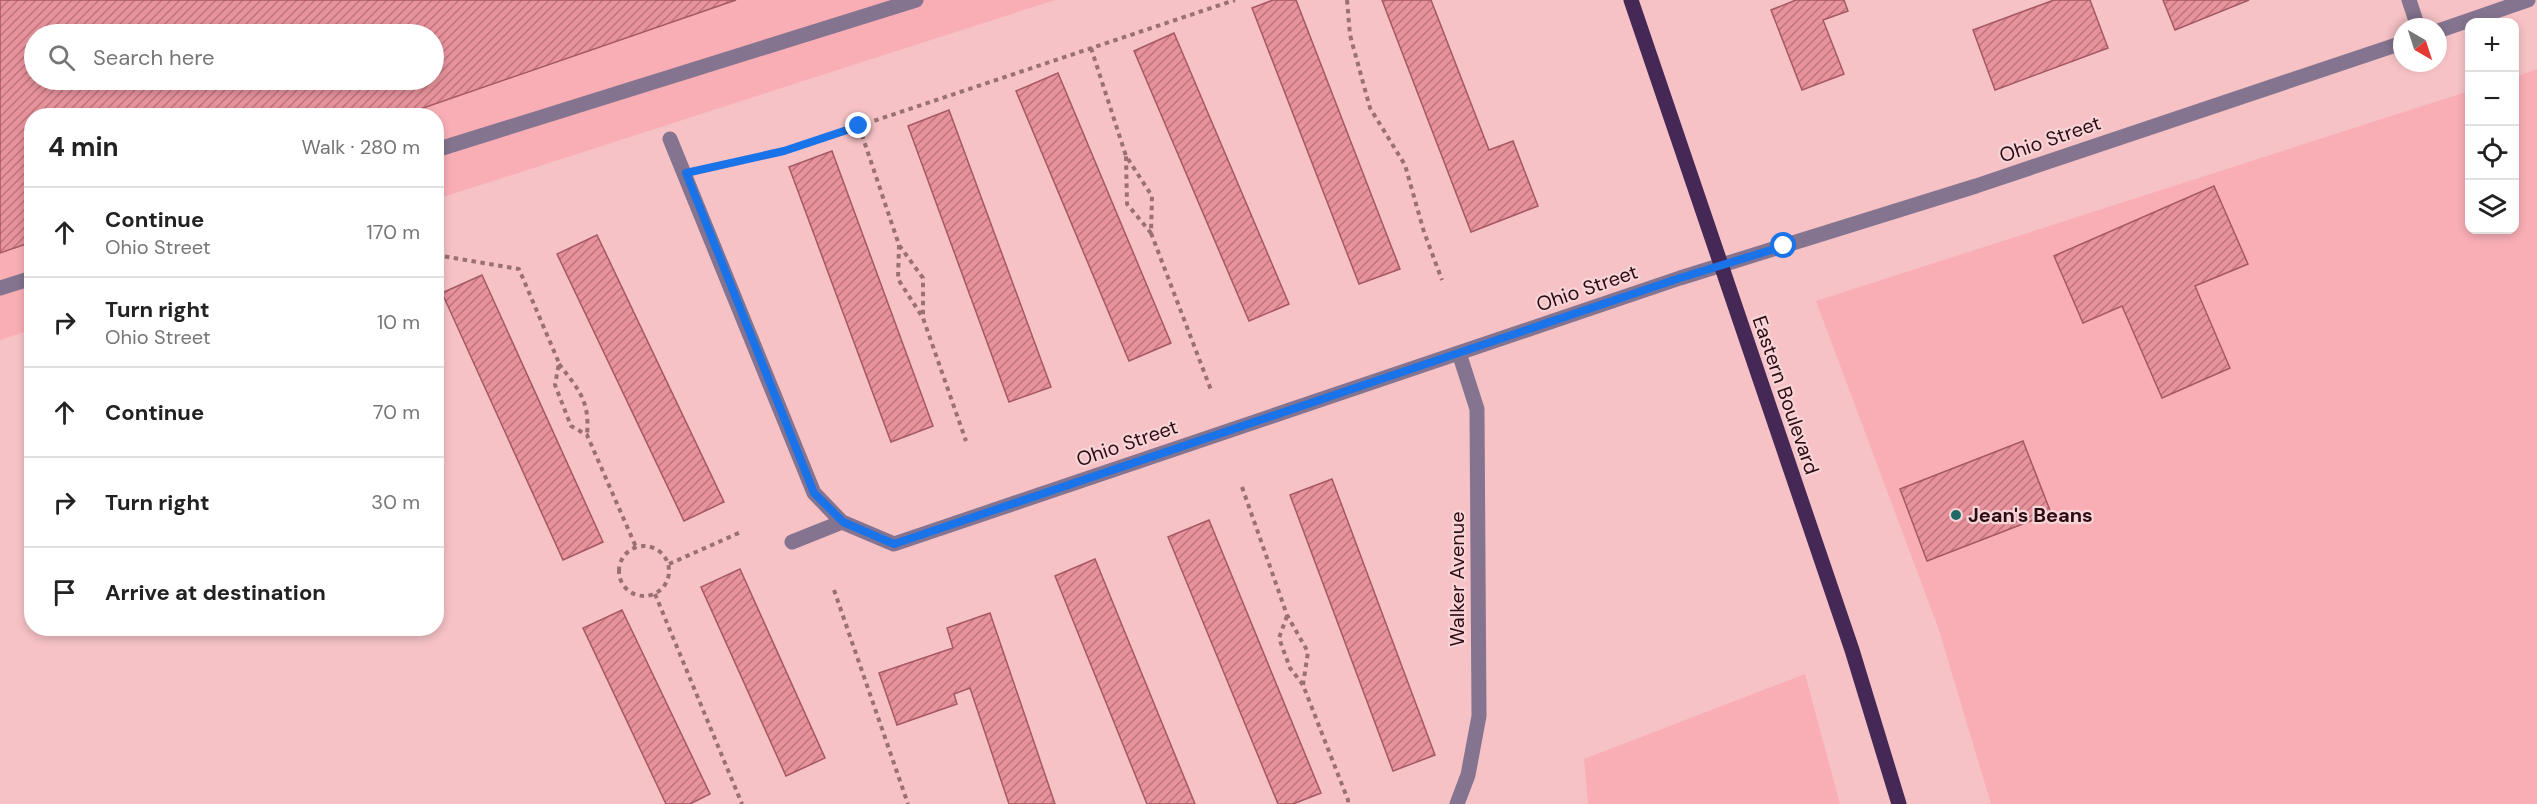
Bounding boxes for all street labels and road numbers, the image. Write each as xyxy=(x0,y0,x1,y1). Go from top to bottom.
street label: Ohio Street xyxy=(1996,109,2104,168)
street label: Ohio Street xyxy=(1533,258,1641,317)
street label: Eastern Boulevard xyxy=(1747,312,1825,478)
street label: Ohio Street xyxy=(1073,413,1181,472)
street label: Walker Avenue xyxy=(1444,511,1470,647)

